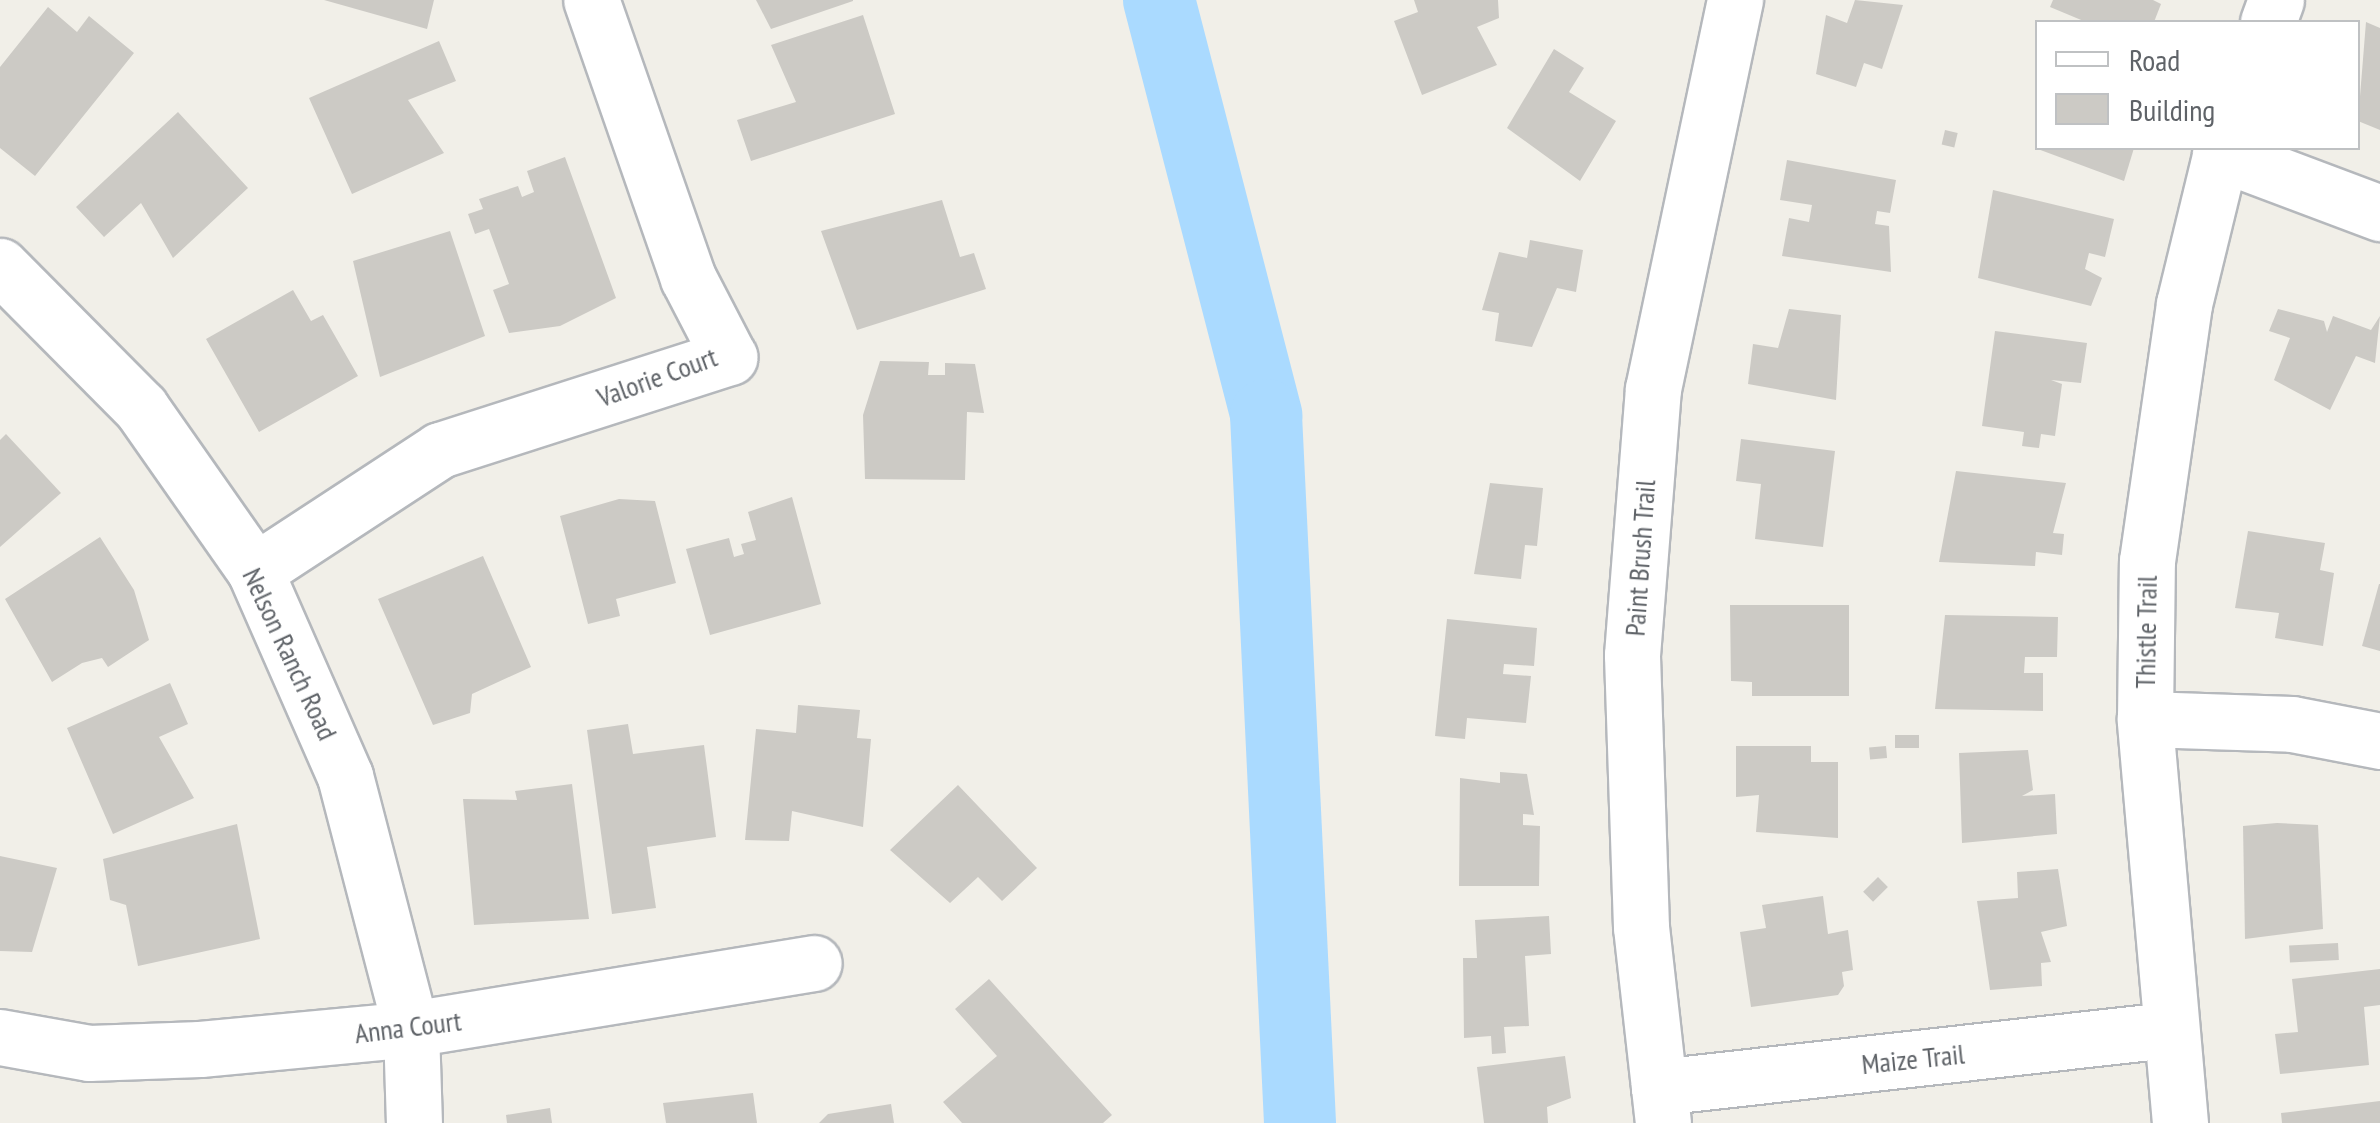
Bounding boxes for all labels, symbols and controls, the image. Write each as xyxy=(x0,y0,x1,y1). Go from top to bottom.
legend xyxy=(2035,20,2360,150)
text: Road xyxy=(2129,40,2180,79)
text: Building xyxy=(2129,90,2215,129)
street label: Valorie Court xyxy=(592,340,722,414)
street label: Paint Brush Trail xyxy=(1618,478,1662,638)
street label: Nelson Ranch Road xyxy=(235,563,345,745)
street label: Thistle Trail xyxy=(2128,575,2164,689)
street label: Anna Court xyxy=(353,1004,463,1050)
street label: Maize Trail xyxy=(1860,1037,1966,1081)

